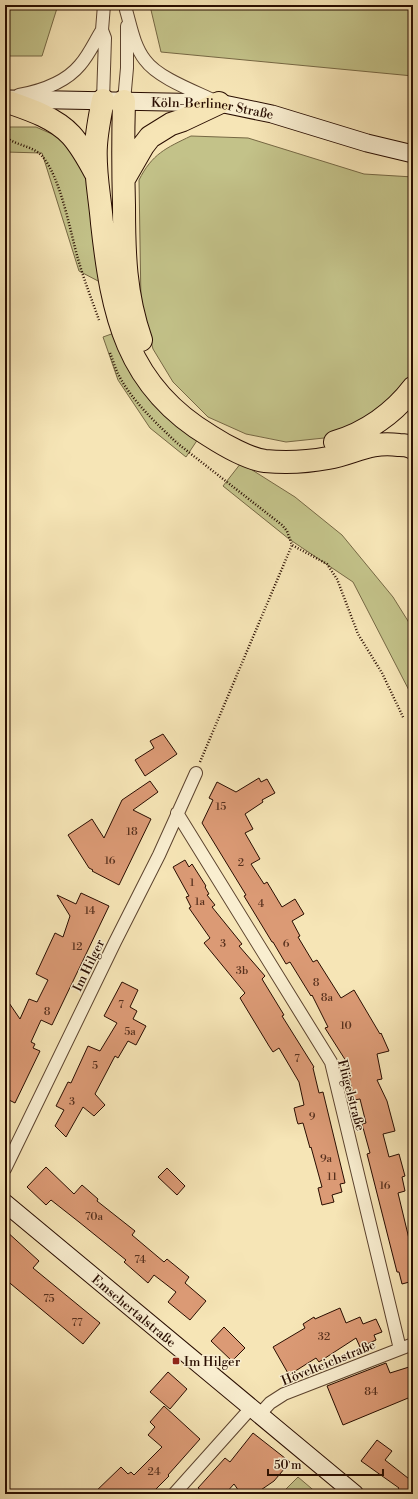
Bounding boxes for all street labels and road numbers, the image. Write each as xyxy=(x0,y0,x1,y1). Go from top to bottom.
street label: Köln-Berliner Straße xyxy=(151,95,275,123)
street label: Im Hilger xyxy=(69,936,109,994)
street label: Flügelstraße xyxy=(334,1058,368,1133)
street label: Emschertalstraße xyxy=(88,1272,179,1351)
street label: Hövelteichstraße xyxy=(279,1337,378,1389)

